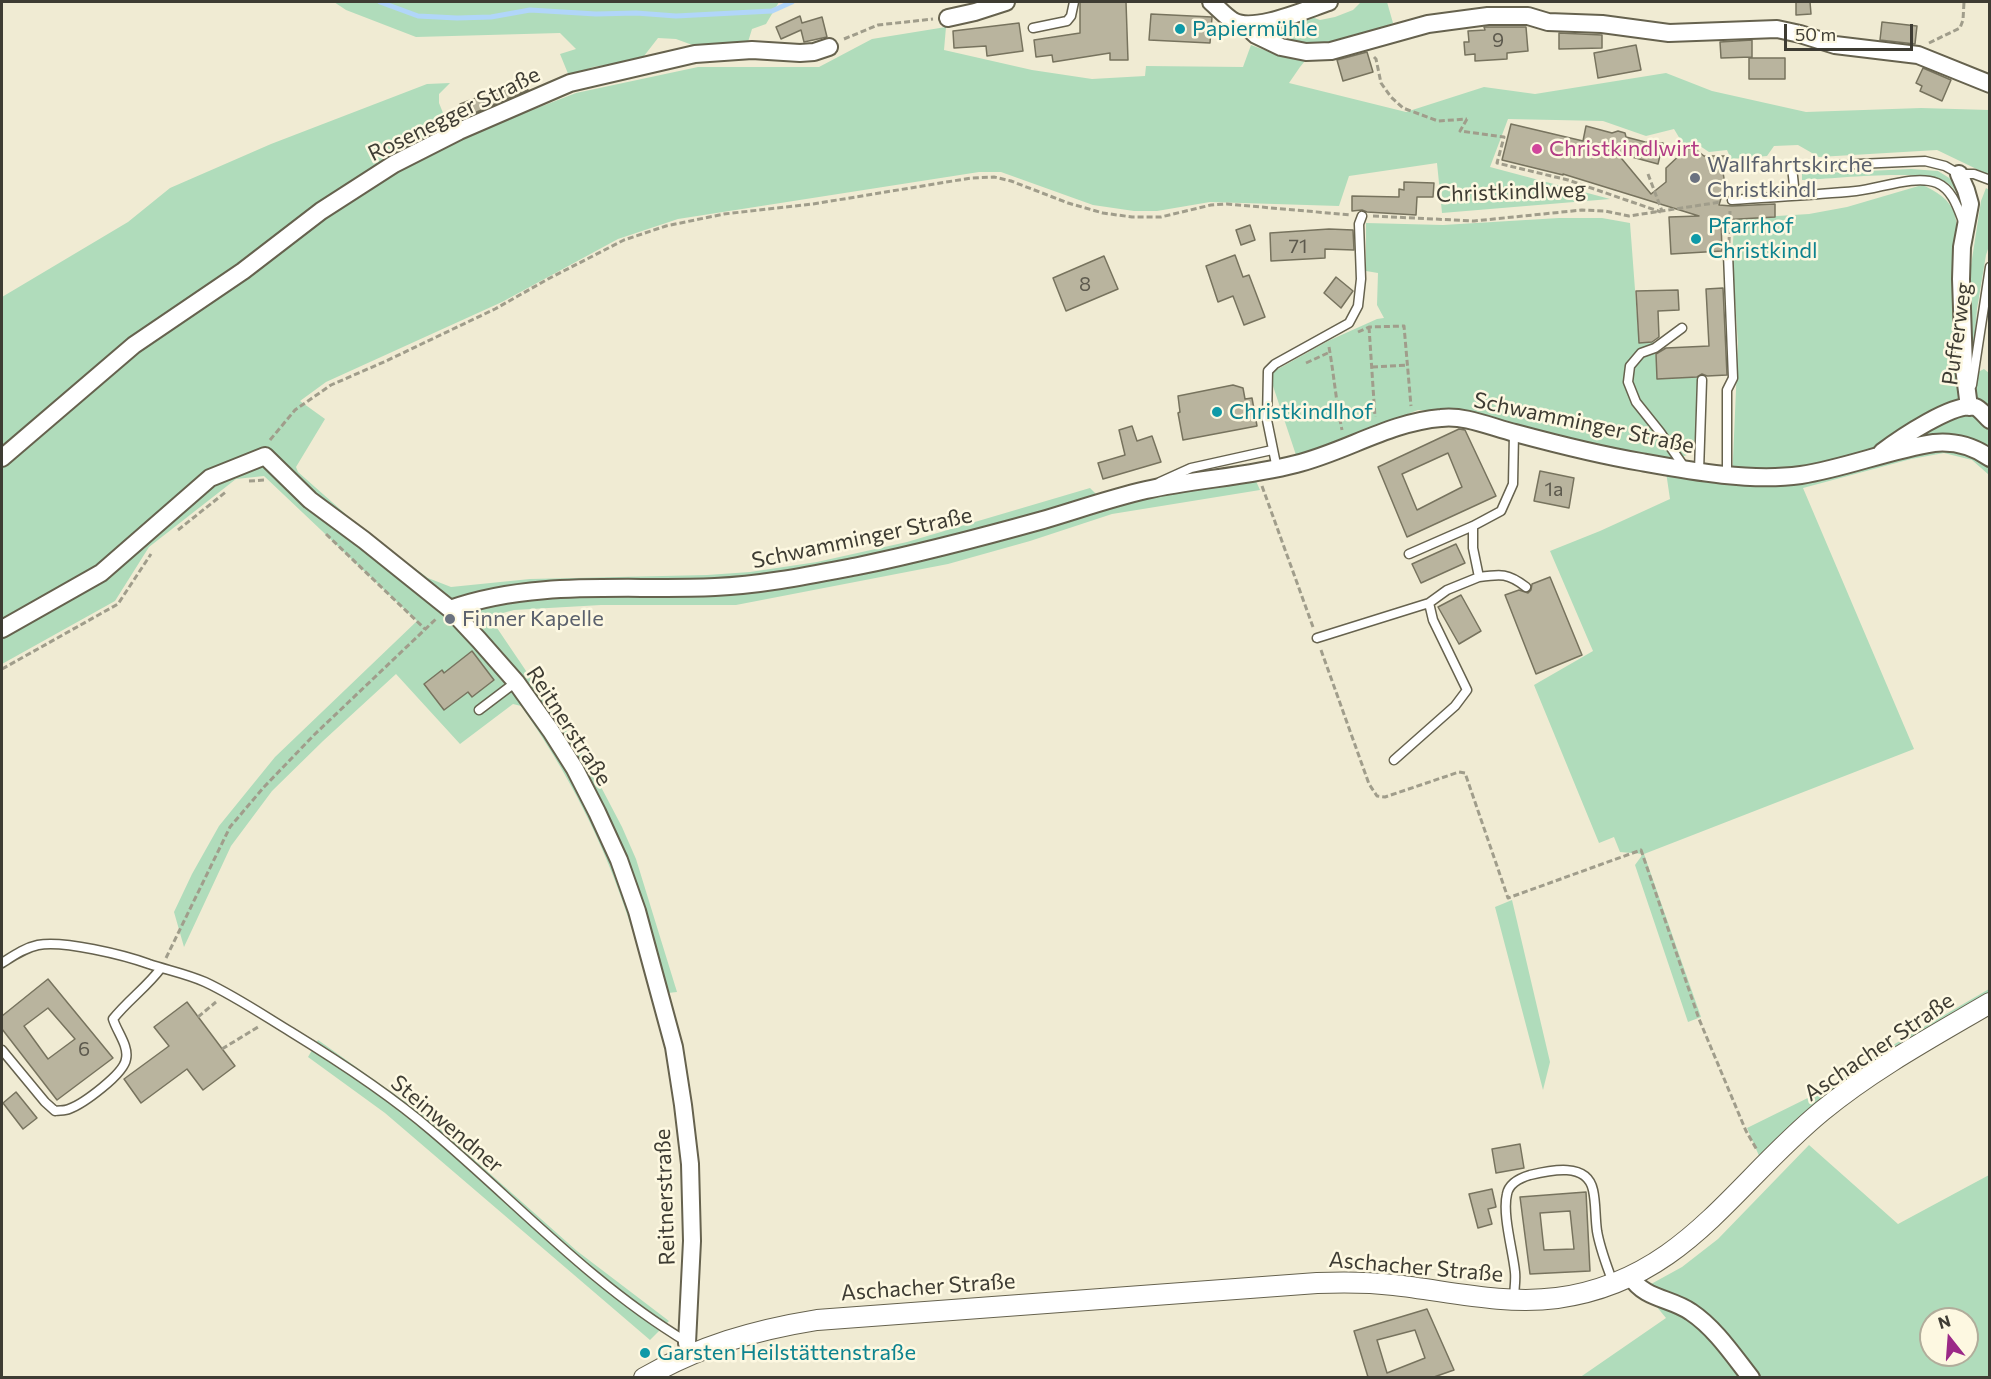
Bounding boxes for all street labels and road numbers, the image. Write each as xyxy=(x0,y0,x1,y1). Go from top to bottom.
street label: Rosenegger Straße xyxy=(364,61,544,167)
street label: Christkindlweg xyxy=(1435,176,1587,208)
street label: Pufferweg xyxy=(1937,281,1977,387)
street label: Schwamminger Straße xyxy=(1471,387,1697,459)
street label: Schwamminger Straße xyxy=(749,502,975,574)
street label: Reitnerstraße xyxy=(521,661,617,791)
street label: Aschacher Straße xyxy=(1799,987,1959,1107)
street label: Steinwendner xyxy=(386,1069,508,1179)
street label: Reitnerstraße xyxy=(649,1128,681,1266)
street label: Aschacher Straße xyxy=(1328,1246,1504,1288)
street label: Aschacher Straße xyxy=(840,1268,1016,1306)

